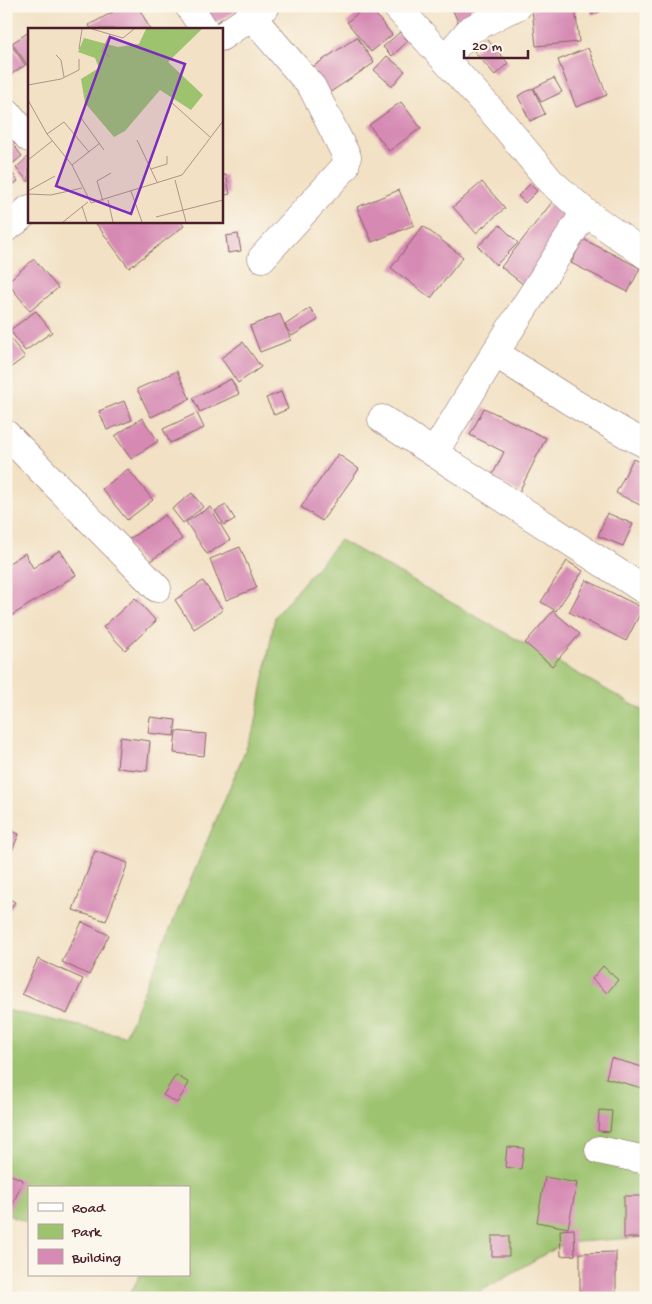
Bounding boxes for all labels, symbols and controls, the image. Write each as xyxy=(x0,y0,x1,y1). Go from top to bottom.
inset map xyxy=(28,28,222,222)
scale bar xyxy=(464,28,528,60)
text: 20 m xyxy=(472,38,502,56)
legend xyxy=(28,1186,190,1276)
text: Road xyxy=(72,1200,106,1218)
text: Park xyxy=(71,1224,102,1242)
text: Building xyxy=(71,1250,121,1268)

